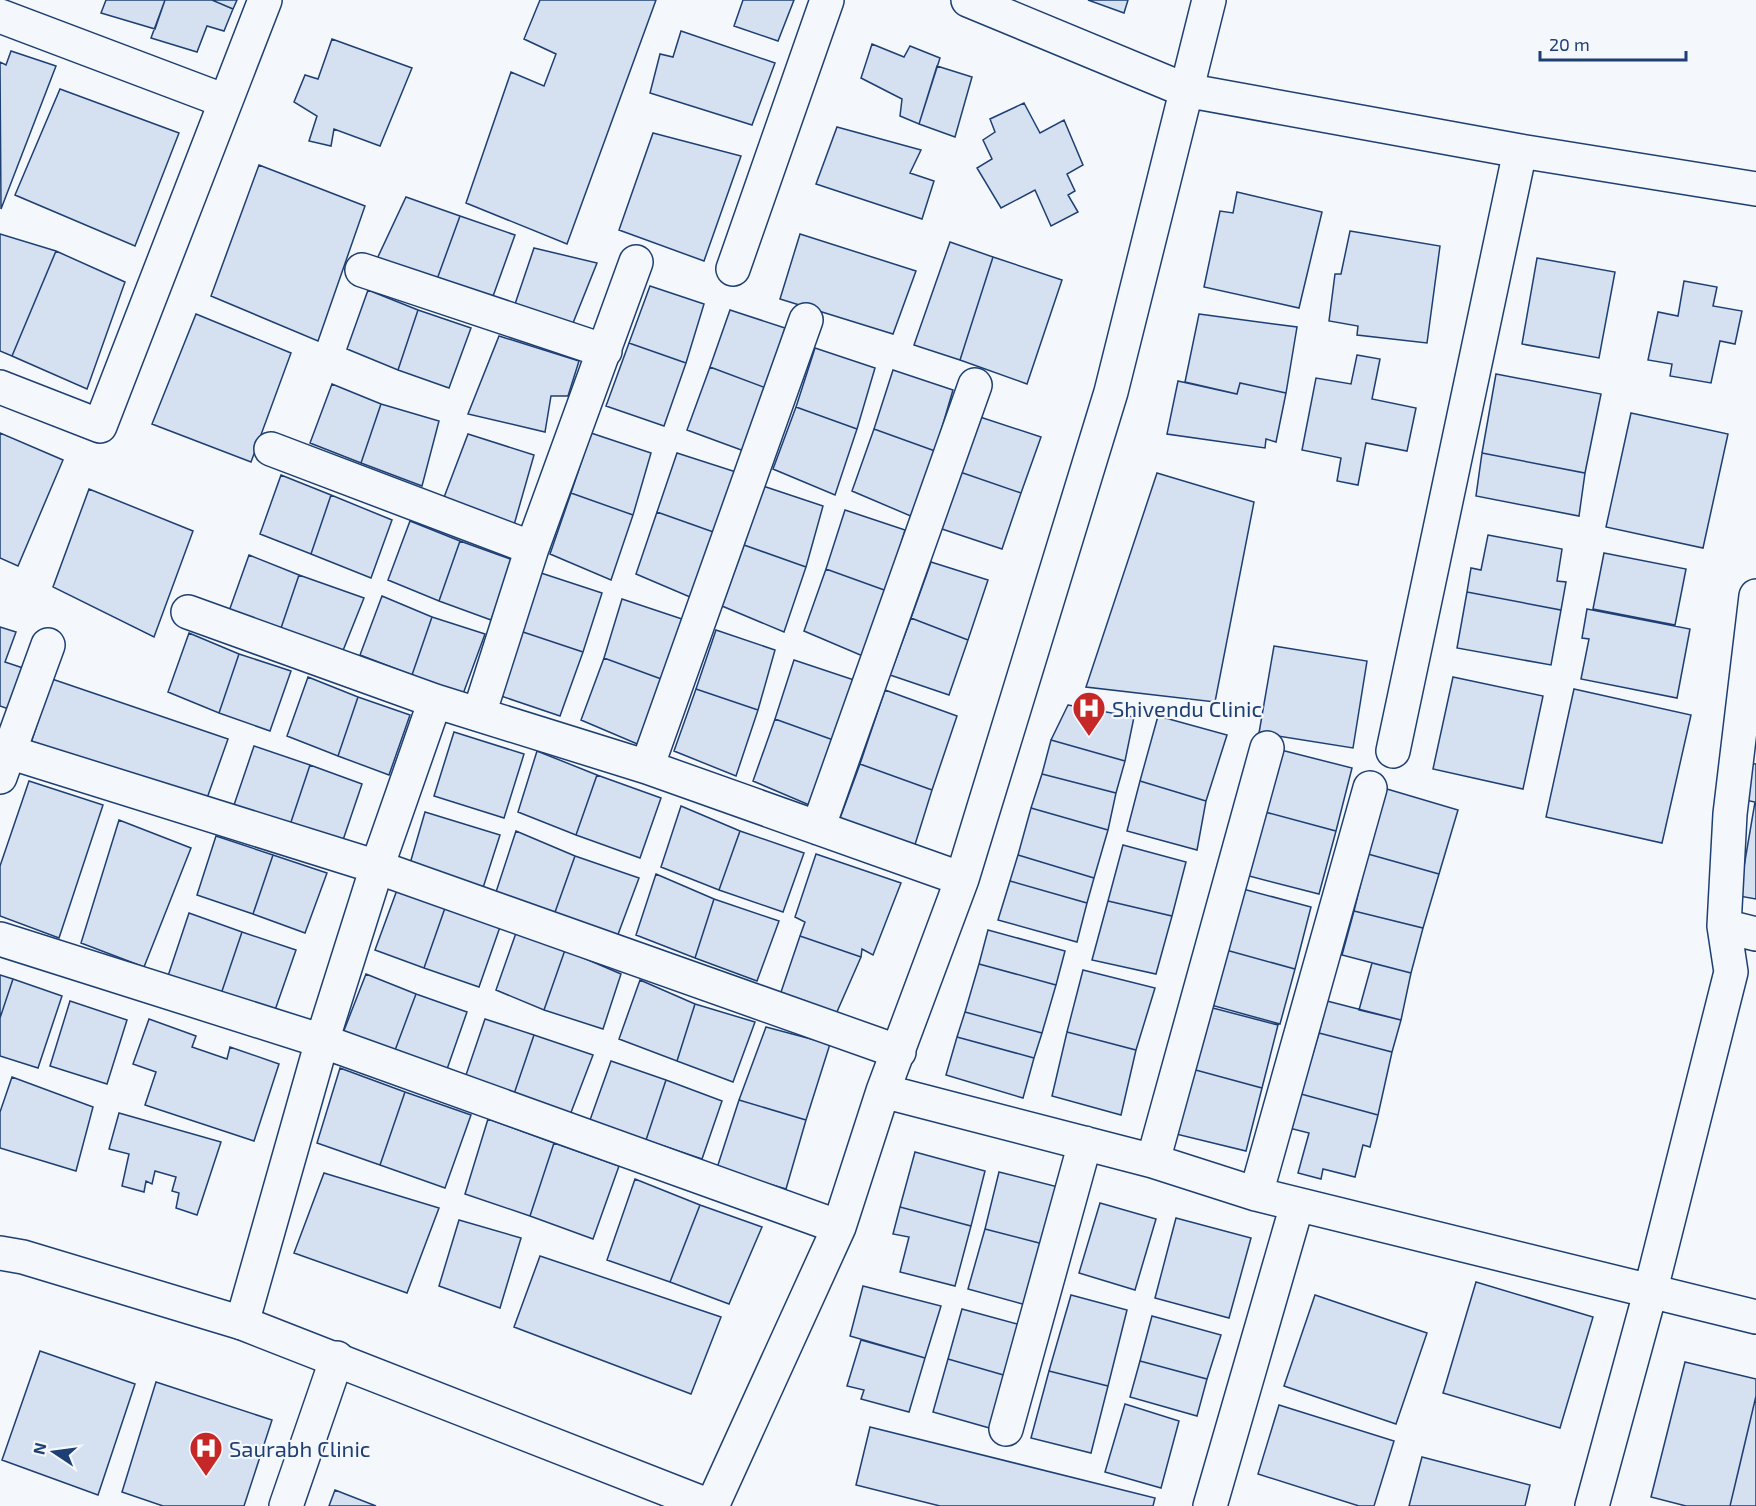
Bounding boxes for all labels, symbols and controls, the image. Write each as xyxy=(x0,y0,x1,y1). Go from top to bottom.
scale bar xyxy=(1540,24,1686,62)
text: 20 m xyxy=(1549,33,1590,55)
hospital icon: Shivendu Clinic xyxy=(1071,690,1107,737)
place label: Shivendu Clinic xyxy=(1112,695,1262,721)
north arrow xyxy=(24,1422,84,1482)
hospital icon: Saurabh Clinic xyxy=(188,1430,224,1477)
place label: Saurabh Clinic xyxy=(229,1435,371,1461)
text: N xyxy=(28,1441,49,1456)

